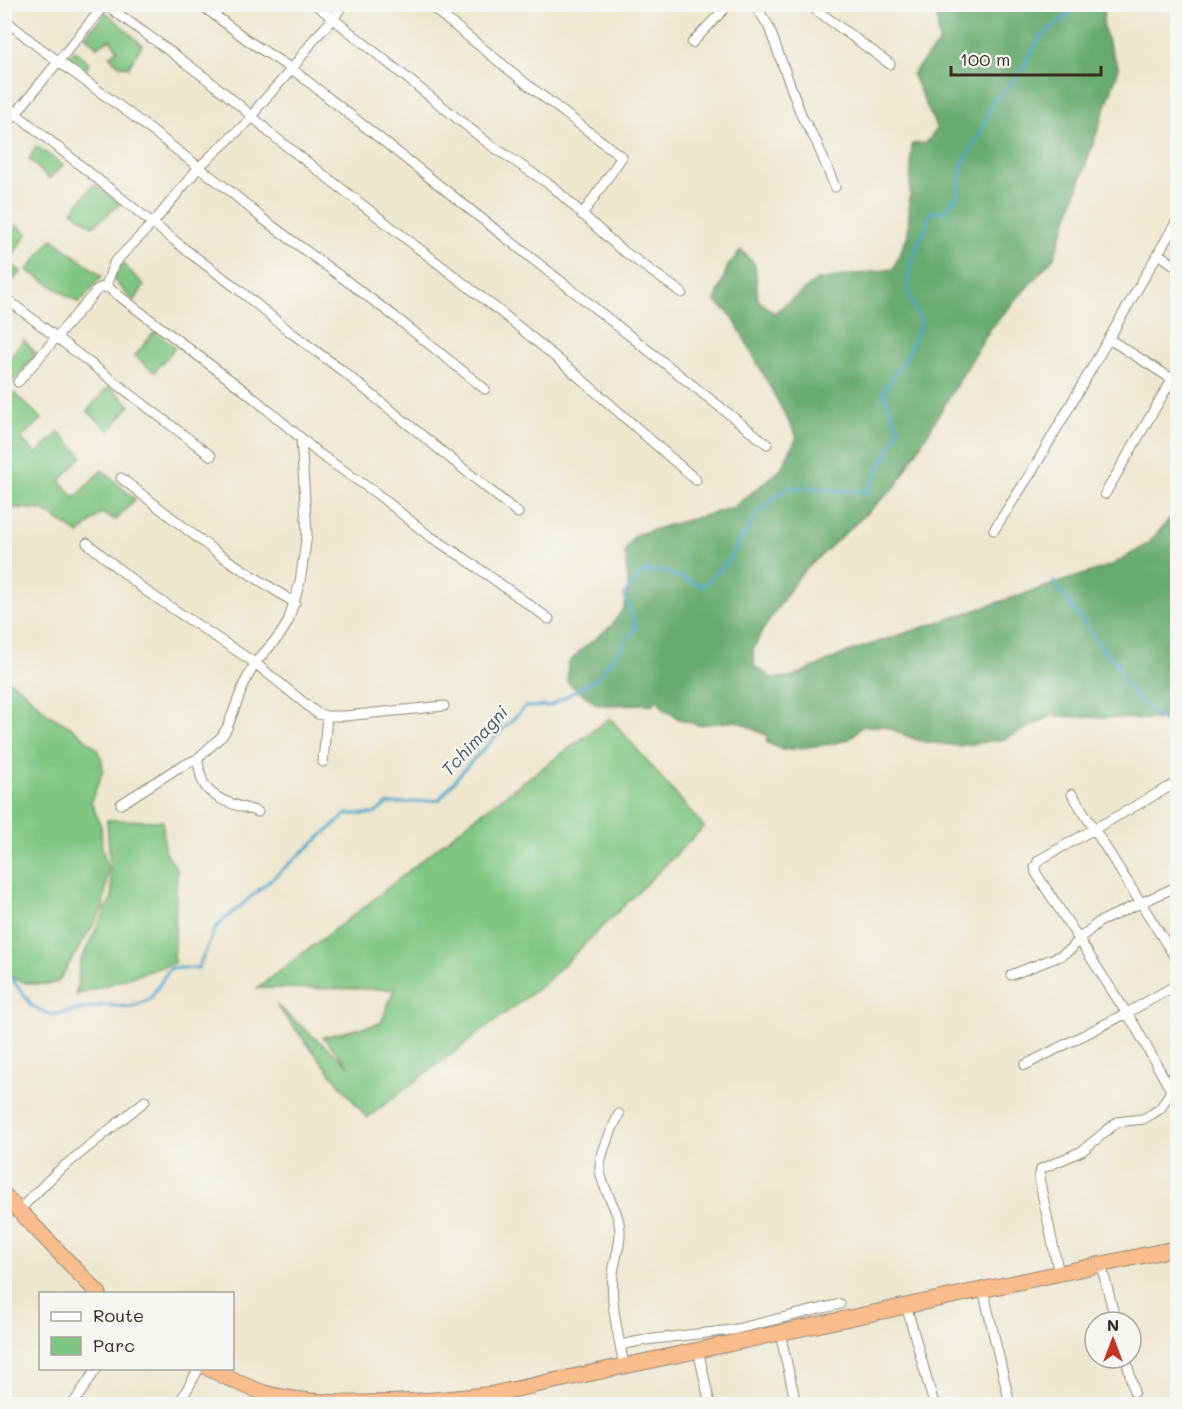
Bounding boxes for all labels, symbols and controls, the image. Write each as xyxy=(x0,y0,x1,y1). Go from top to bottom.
scale bar xyxy=(951,39,1101,77)
text: 100 m xyxy=(960,47,1010,71)
water label: Tchimagni xyxy=(436,700,513,781)
legend xyxy=(39,1292,234,1370)
text: Route xyxy=(93,1303,144,1327)
north arrow xyxy=(1083,1310,1143,1370)
text: N xyxy=(1107,1314,1119,1335)
text: Parc xyxy=(93,1333,135,1357)

